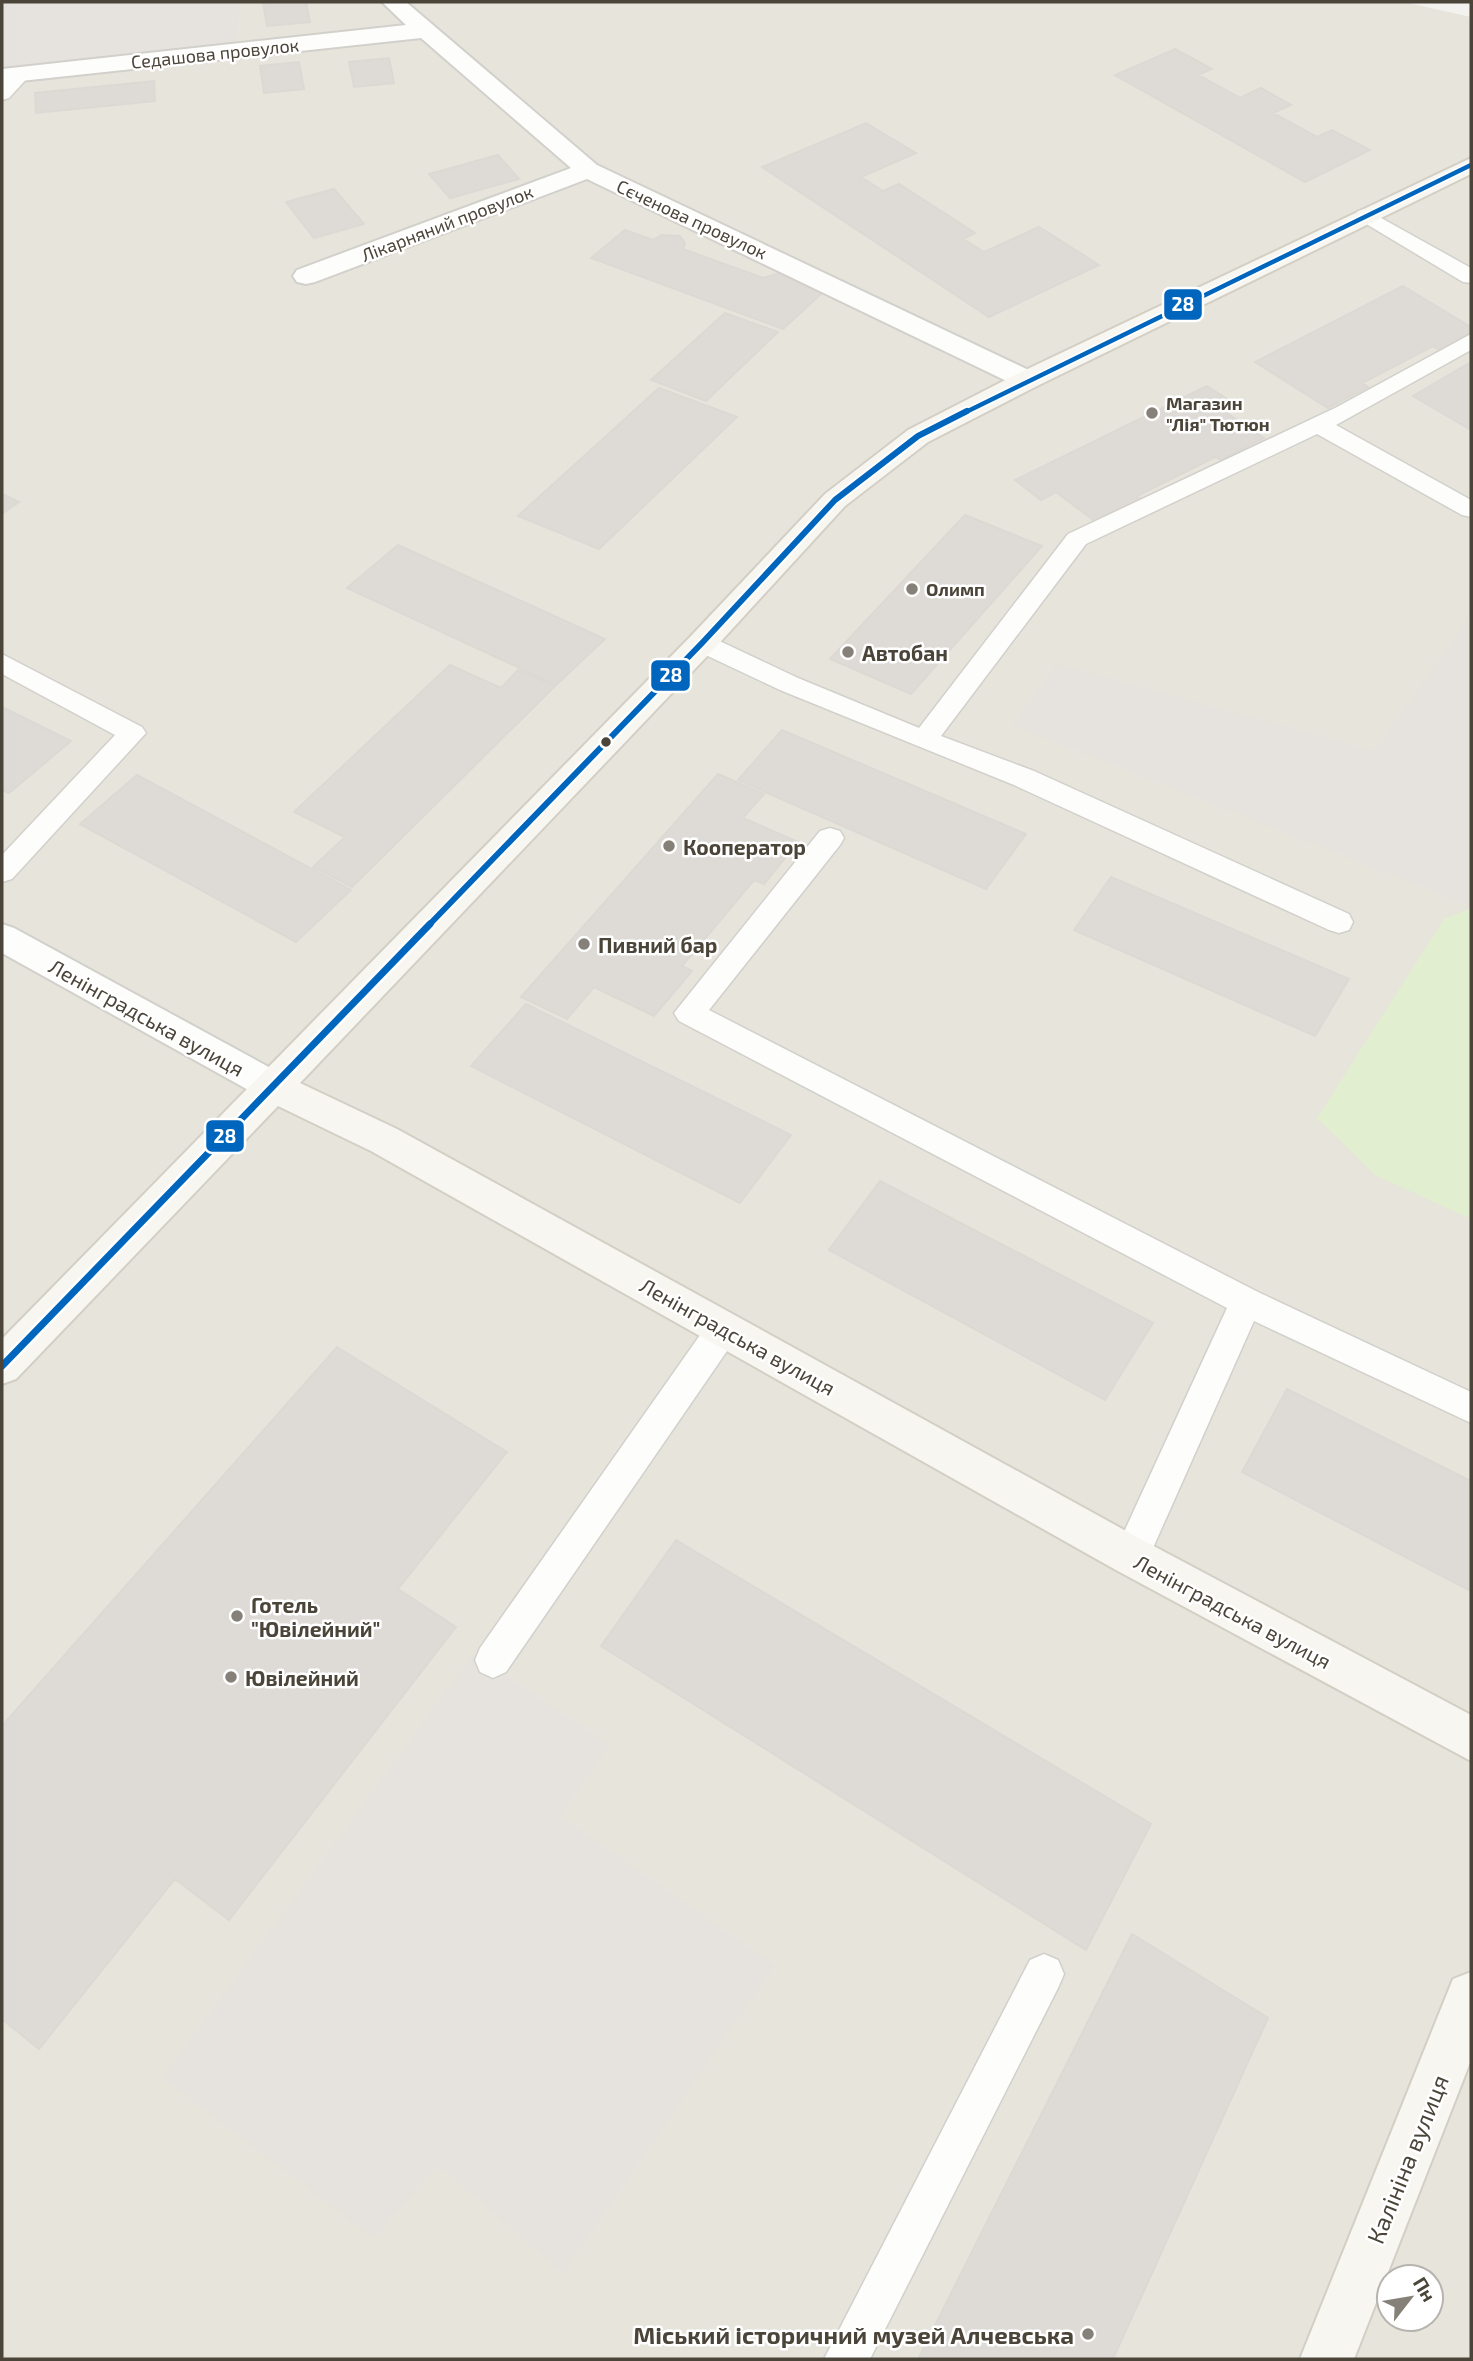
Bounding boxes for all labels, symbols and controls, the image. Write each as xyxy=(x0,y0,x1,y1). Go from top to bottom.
street label: Седашова провулок xyxy=(130,33,300,73)
street label: Сєченова провулок xyxy=(613,175,771,264)
street label: Лікарняний провулок xyxy=(358,180,536,266)
line badge: 28 xyxy=(1163,288,1203,321)
text: 28 xyxy=(1172,292,1194,315)
place label: Магазин "Лія" Тютюн xyxy=(1166,392,1270,435)
marker: Магазин "Лія" Тютюн xyxy=(1144,405,1160,421)
place label: Олимп xyxy=(926,578,985,600)
marker: Олимп xyxy=(904,581,920,597)
place label: Автобан xyxy=(862,640,948,665)
marker: Автобан xyxy=(840,644,856,660)
line badge: 28 xyxy=(650,659,691,692)
text: 28 xyxy=(660,663,682,686)
unlabelled marker xyxy=(599,735,613,749)
place label: Кооператор xyxy=(683,834,806,859)
marker: Кооператор xyxy=(661,838,677,854)
place label: Пивний бар xyxy=(598,932,718,957)
marker: Пивний бар xyxy=(576,936,592,952)
street label: Ленінградська вулиця xyxy=(45,953,249,1082)
line badge: 28 xyxy=(205,1119,245,1153)
text: 28 xyxy=(214,1124,236,1147)
street label: Ленінградська вулиця xyxy=(636,1272,840,1401)
street label: Ленінградська вулиця xyxy=(1130,1549,1336,1674)
place label: Готель "Ювілейний" xyxy=(251,1592,380,1641)
marker: Готель "Ювілейний" xyxy=(229,1608,245,1624)
place label: Ювілейний xyxy=(245,1665,359,1690)
marker: Ювілейний xyxy=(223,1669,239,1685)
street label: Калініна вулиця xyxy=(1360,2070,1455,2248)
north arrow xyxy=(1375,2263,1445,2333)
text: Пн xyxy=(1409,2272,1441,2305)
place label: Міський історичний музей Алчевська xyxy=(633,2320,1074,2349)
marker: Міський історичний музей Алчевська xyxy=(1080,2326,1096,2342)

